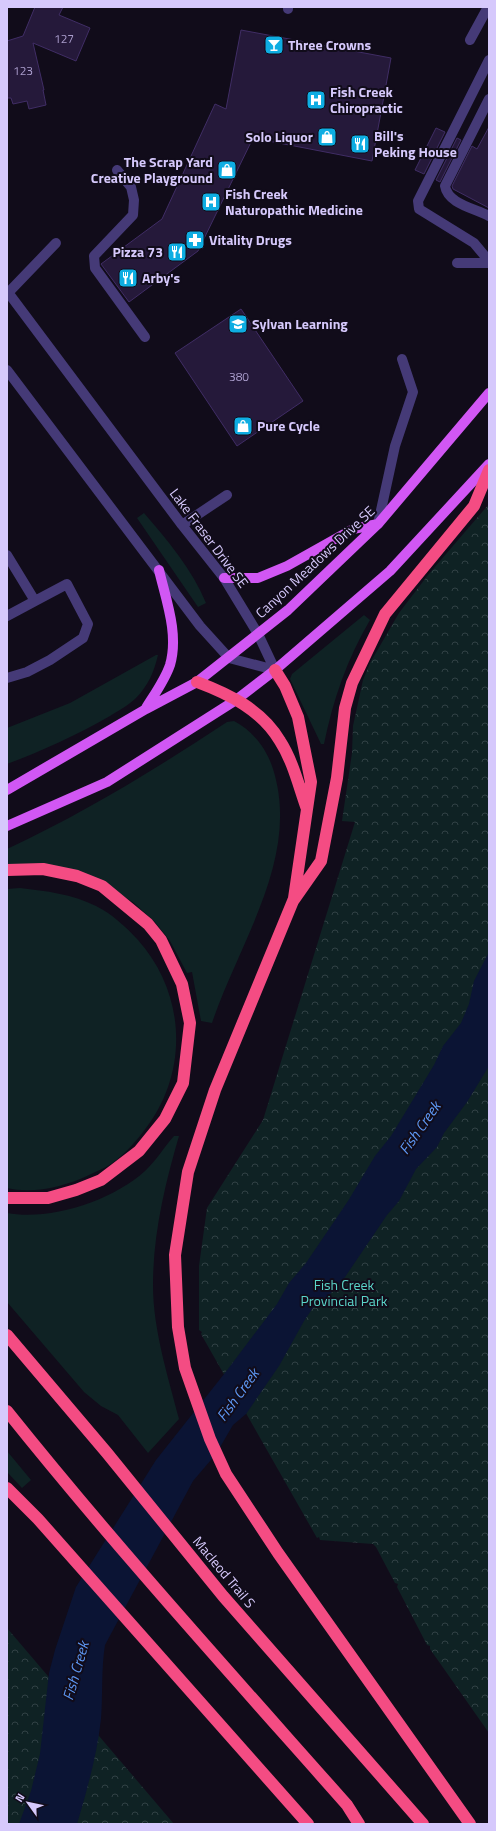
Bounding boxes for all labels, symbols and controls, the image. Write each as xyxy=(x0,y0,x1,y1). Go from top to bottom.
house number: 127 xyxy=(54,29,74,48)
bar icon: Three Crowns xyxy=(263,34,285,56)
place label: Three Crowns xyxy=(288,34,371,55)
house number: 123 xyxy=(13,61,33,80)
place label: Fish Creek Chiropractic xyxy=(330,81,403,118)
hospital icon: Fish Creek Chiropractic xyxy=(305,89,327,111)
place label: Bill's Peking House xyxy=(374,125,457,162)
place label: Solo Liquor xyxy=(245,126,313,147)
shop icon: Solo Liquor xyxy=(316,126,338,148)
restaurant icon: Bill's Peking House xyxy=(349,133,371,155)
place label: The Scrap Yard Creative Playground xyxy=(91,151,213,188)
shop icon: The Scrap Yard Creative Playground xyxy=(216,159,238,181)
place label: Fish Creek Naturopathic Medicine xyxy=(225,183,363,220)
hospital icon: Fish Creek Naturopathic Medicine xyxy=(200,191,222,213)
pharmacy icon: Vitality Drugs xyxy=(184,229,206,251)
place label: Vitality Drugs xyxy=(209,229,292,250)
place label: Pizza 73 xyxy=(113,241,163,262)
restaurant icon: Pizza 73 xyxy=(166,241,188,263)
restaurant icon: Arby's xyxy=(117,267,139,289)
place label: Arby's xyxy=(142,267,180,288)
school or university icon: Sylvan Learning xyxy=(227,313,249,335)
place label: Sylvan Learning xyxy=(252,313,348,334)
house number: 380 xyxy=(229,367,249,386)
shop icon: Pure Cycle xyxy=(232,415,254,437)
place label: Pure Cycle xyxy=(257,415,320,436)
street label: Lake Fraser Drive SE xyxy=(165,484,254,592)
street label: Canyon Meadows Drive SE xyxy=(250,500,379,623)
water label: Fish Creek xyxy=(393,1095,448,1159)
park label: Fish Creek Provincial Park xyxy=(301,1274,388,1311)
water label: Fish Creek xyxy=(211,1362,266,1426)
street label: Macleod Trail S xyxy=(188,1531,261,1612)
water label: Fish Creek xyxy=(56,1637,96,1703)
north arrow xyxy=(8,1783,48,1823)
text: N xyxy=(11,1790,28,1805)

